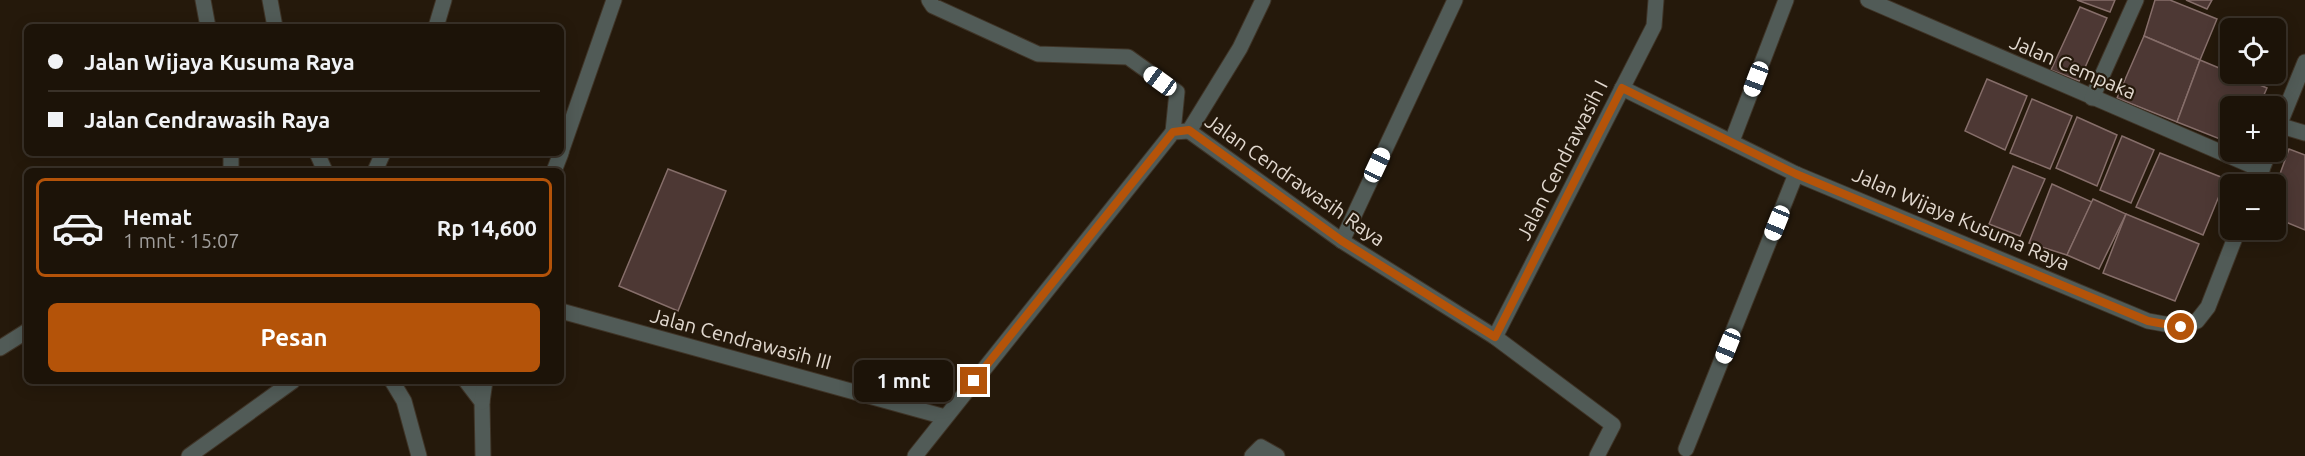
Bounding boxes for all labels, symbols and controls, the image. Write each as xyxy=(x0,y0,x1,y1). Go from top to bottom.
map controls xyxy=(2220,18,2286,240)
button: locate xyxy=(2220,18,2286,84)
street label: Jalan Cempaka xyxy=(2007,30,2140,103)
text: Jalan Wijaya Kusuma Raya xyxy=(84,49,355,74)
car xyxy=(1741,59,1771,99)
car xyxy=(1140,63,1180,99)
street label: Jalan Cendrawasih I xyxy=(1511,76,1612,244)
button: + xyxy=(2220,96,2286,162)
text: Jalan Cendrawasih Raya xyxy=(84,107,330,132)
street label: Jalan Cendrawasih Raya xyxy=(1201,109,1389,250)
car xyxy=(1361,145,1393,185)
street label: Jalan Wijaya Kusuma Raya xyxy=(1849,162,2073,275)
button: − xyxy=(2220,174,2286,240)
icon: car xyxy=(51,201,105,255)
car xyxy=(1762,203,1792,243)
text: Hemat xyxy=(123,204,192,229)
text: Rp 14,600 xyxy=(437,215,537,240)
text: 1 mnt · 15:07 xyxy=(123,229,240,252)
button: Pesan xyxy=(48,303,540,372)
street label: Jalan Cendrawasih III xyxy=(648,303,834,374)
route start xyxy=(2167,313,2194,340)
car xyxy=(1713,326,1743,366)
callout: 1 mnt xyxy=(854,360,953,402)
route end xyxy=(960,367,987,394)
text: 1 mnt xyxy=(877,369,930,392)

